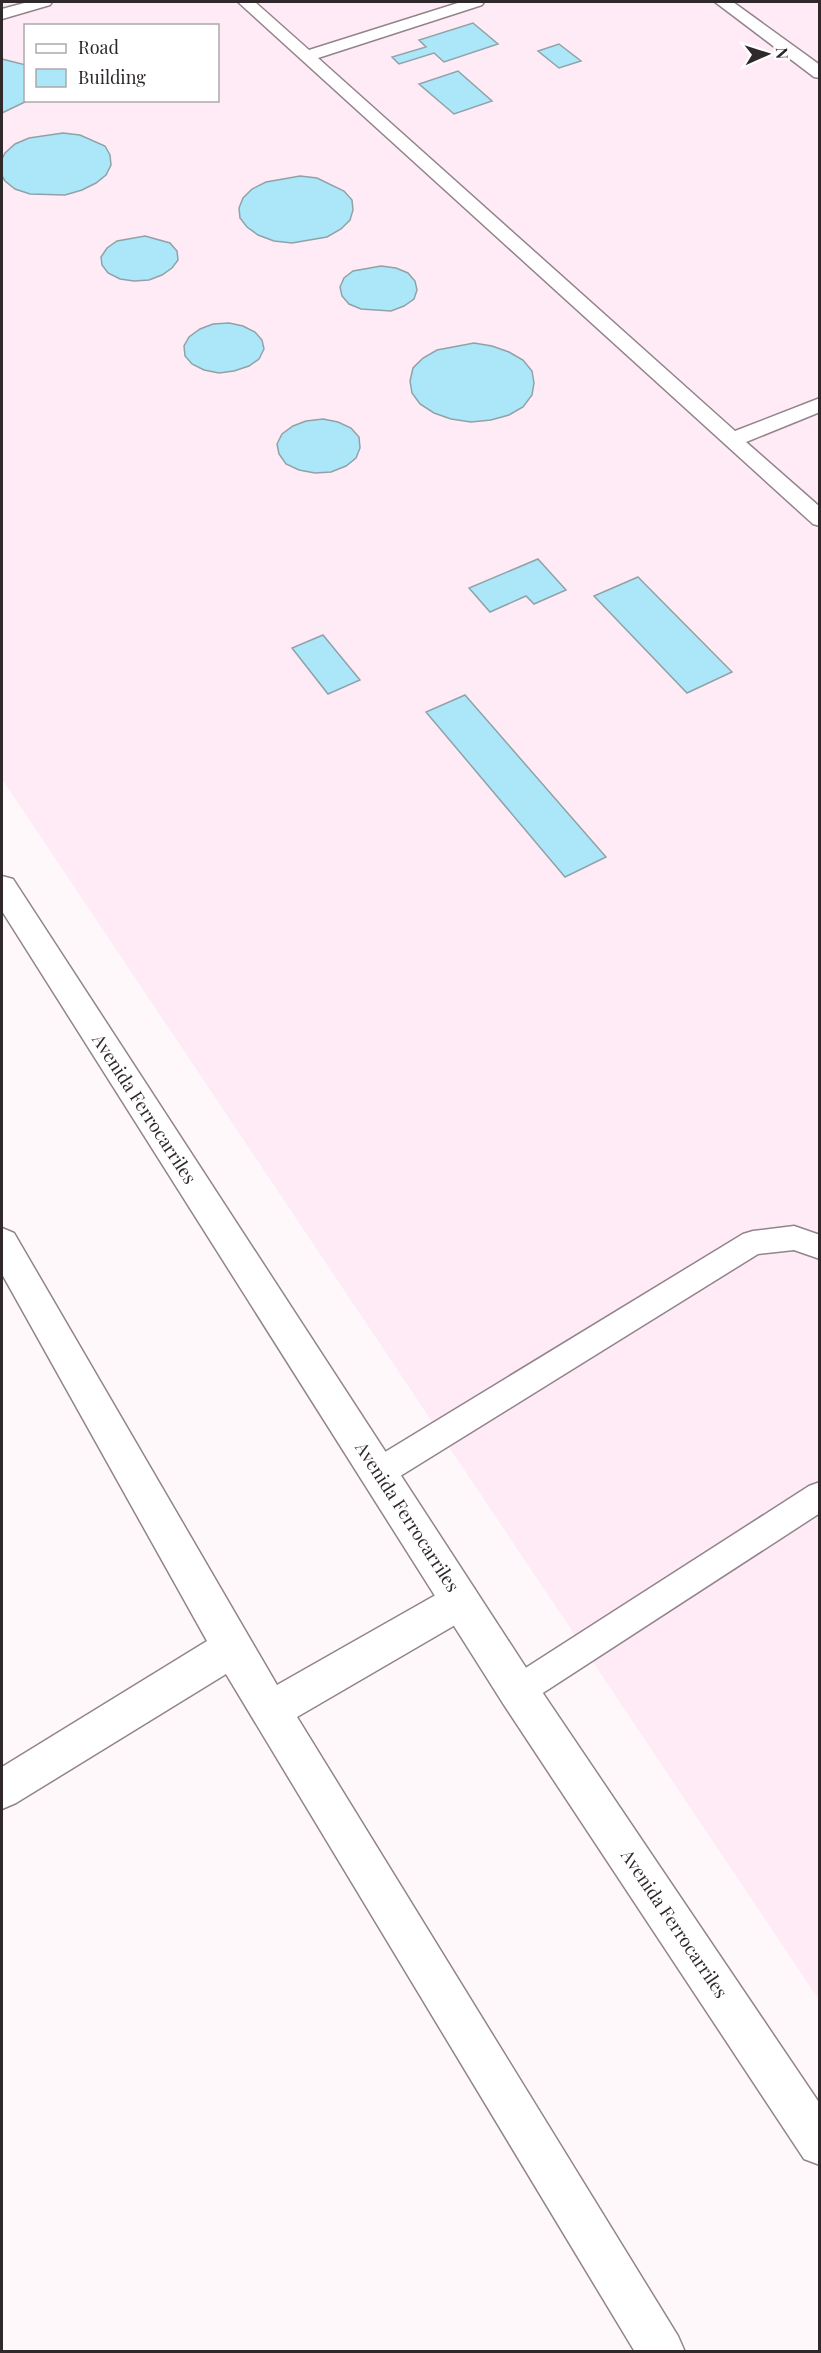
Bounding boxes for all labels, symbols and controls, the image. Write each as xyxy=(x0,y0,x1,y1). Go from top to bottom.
legend xyxy=(24,24,219,102)
north arrow xyxy=(737,24,797,84)
text: Road xyxy=(78,35,119,59)
text: N xyxy=(772,47,793,60)
text: Building xyxy=(78,65,146,89)
street label: Avenida Ferrocarriles xyxy=(87,1028,202,1188)
street label: Avenida Ferrocarriles xyxy=(350,1436,465,1596)
street label: Avenida Ferrocarriles xyxy=(616,1844,734,2002)

